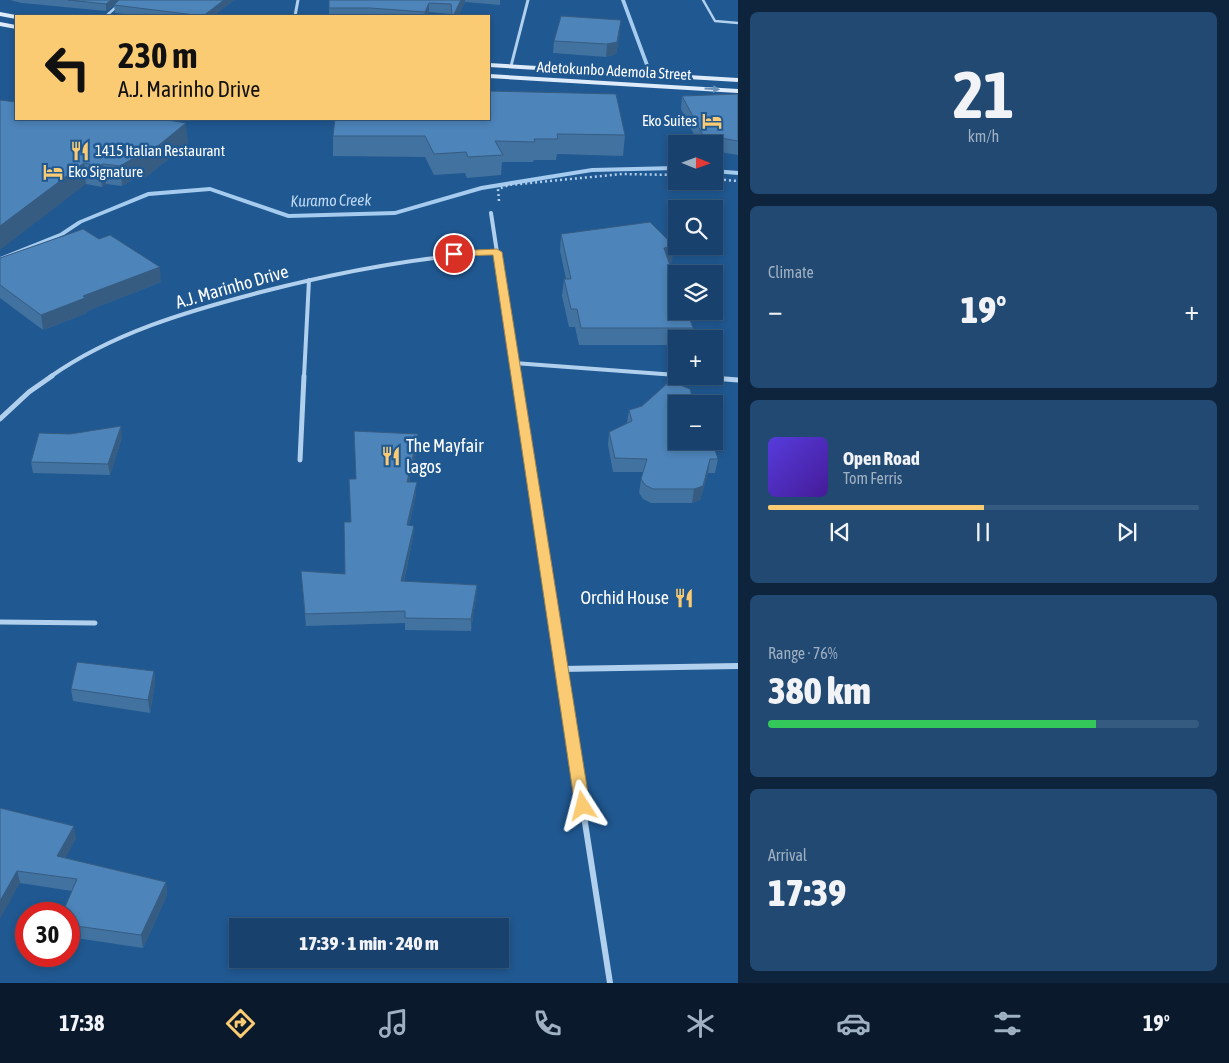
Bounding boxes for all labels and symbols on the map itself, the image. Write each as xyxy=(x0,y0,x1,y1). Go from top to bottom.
street label: Adetokunbo Ademola Street xyxy=(536,58,692,83)
one-way arrow xyxy=(704,85,720,93)
hotel icon: Eko Suites xyxy=(701,110,723,132)
place label: Eko Suites xyxy=(642,112,697,129)
north arrow xyxy=(668,135,722,190)
restaurant icon: 1415 Italian Restaurant xyxy=(69,140,91,162)
place label: 1415 Italian Restaurant xyxy=(95,142,225,159)
hotel icon: Eko Signature xyxy=(42,161,64,183)
place label: Eko Signature xyxy=(68,163,143,180)
water label: Kuramo Creek xyxy=(290,190,373,210)
pin xyxy=(433,233,475,275)
street label: A.J. Marinho Drive xyxy=(173,260,291,313)
place label: The Mayfair lagos xyxy=(406,435,484,477)
restaurant icon: The Mayfair lagos xyxy=(380,445,402,467)
place label: Orchid House xyxy=(581,587,669,608)
restaurant icon: Orchid House xyxy=(673,587,695,609)
position arrow xyxy=(556,779,608,831)
speed limit sign: 30 xyxy=(15,902,80,967)

